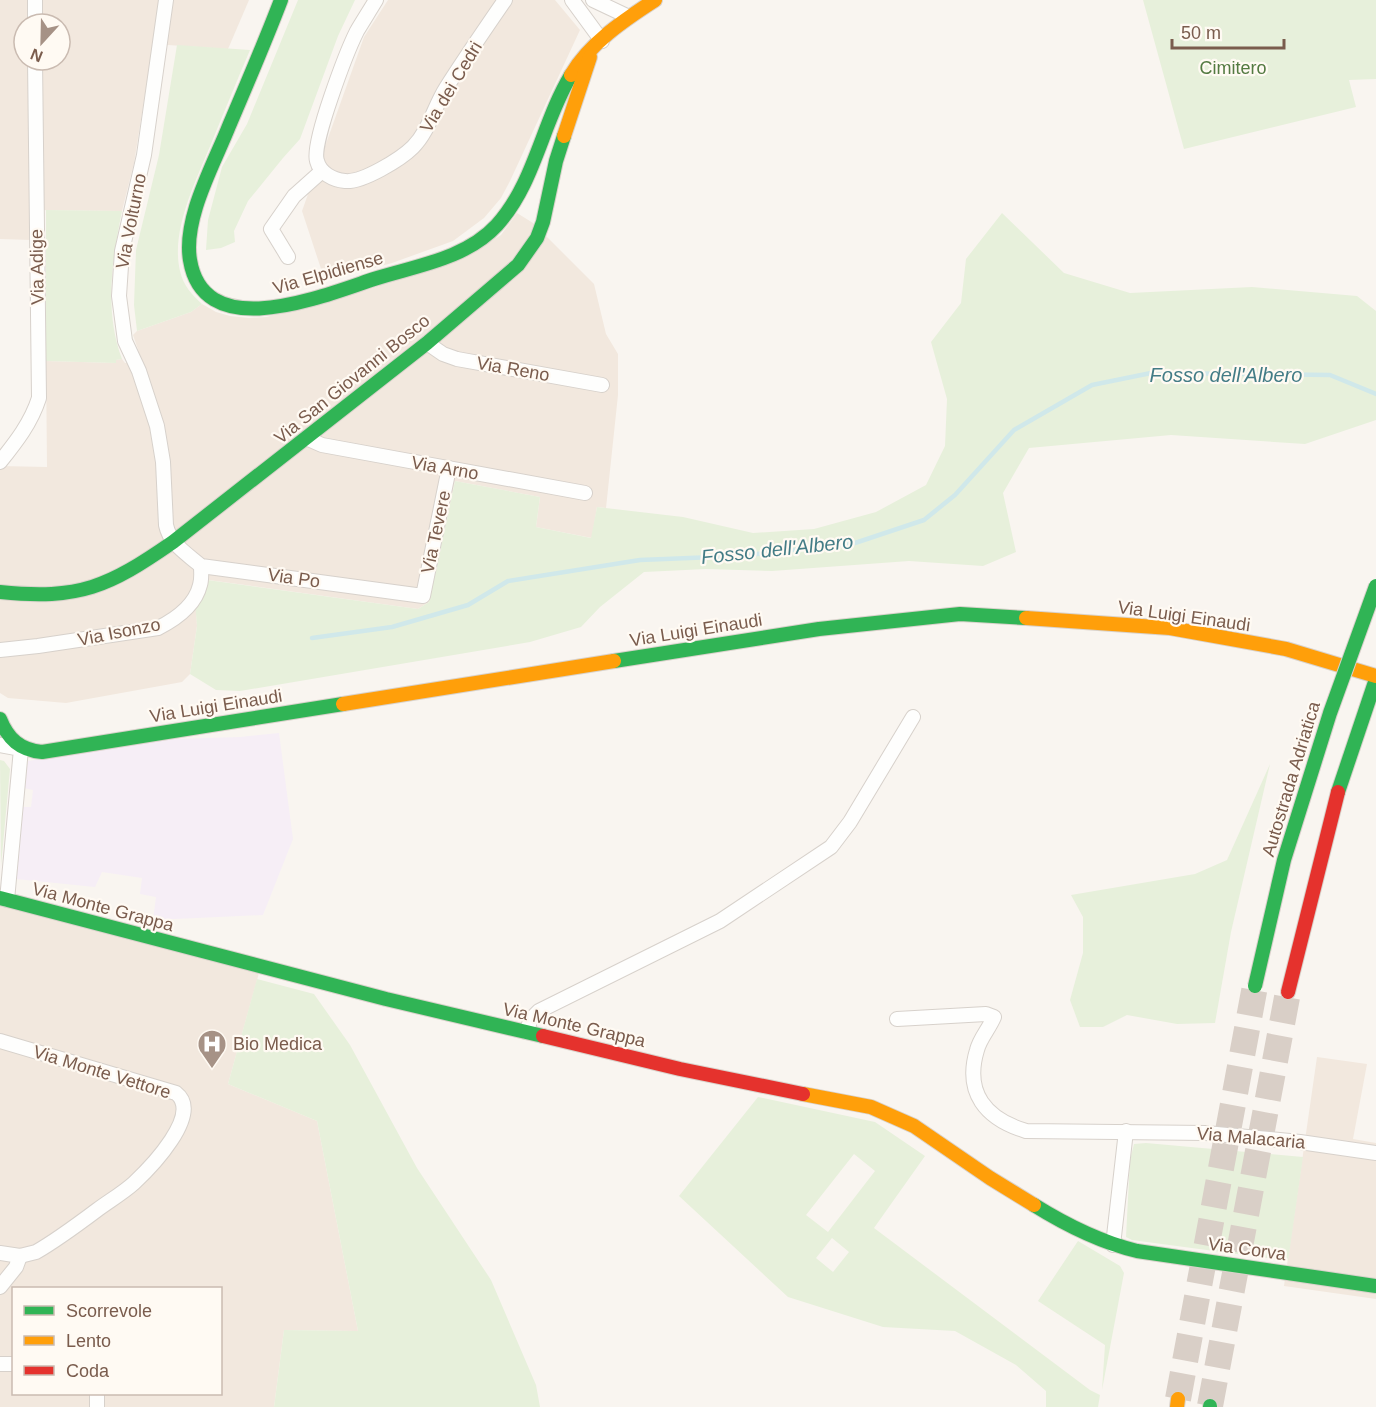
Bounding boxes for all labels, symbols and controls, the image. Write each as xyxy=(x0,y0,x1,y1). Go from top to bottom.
north arrow xyxy=(12,12,72,72)
scale bar xyxy=(1172,12,1284,50)
text: 50 m xyxy=(1181,23,1221,43)
street label: Via dei Cedri xyxy=(416,38,486,136)
text: N xyxy=(28,45,45,65)
park label: Cimitero xyxy=(1199,58,1267,78)
street label: Via Volturno xyxy=(112,172,150,270)
street label: Via Adige xyxy=(26,229,48,305)
street label: Via Elpidiense xyxy=(271,248,385,298)
street label: Via San Giovanni Bosco xyxy=(270,310,434,448)
street label: Via Reno xyxy=(475,353,551,385)
water label: Fosso dell'Albero xyxy=(1150,364,1302,386)
street label: Via Arno xyxy=(410,452,480,484)
street label: Via Tevere xyxy=(417,489,455,575)
water label: Fosso dell'Albero xyxy=(700,530,854,568)
street label: Via Po xyxy=(267,564,321,592)
street label: Via Luigi Einaudi xyxy=(1116,597,1252,635)
street label: Via Luigi Einaudi xyxy=(628,610,764,650)
street label: Via Isonzo xyxy=(76,614,162,650)
street label: Via Luigi Einaudi xyxy=(148,686,284,726)
street label: Autostrada Adriatica xyxy=(1258,698,1324,859)
street label: Via Monte Grappa xyxy=(30,878,177,936)
street label: Via Monte Grappa xyxy=(501,999,648,1051)
hospital icon: Bio Medica xyxy=(196,1028,228,1070)
place label: Bio Medica xyxy=(233,1034,323,1054)
street label: Via Monte Vettore xyxy=(31,1042,173,1102)
street label: Via Malacaria xyxy=(1196,1123,1307,1153)
street label: Via Corva xyxy=(1207,1234,1288,1265)
legend xyxy=(12,1287,222,1395)
text: Scorrevole xyxy=(66,1301,152,1321)
text: Lento xyxy=(66,1331,111,1351)
text: Coda xyxy=(66,1361,110,1381)

